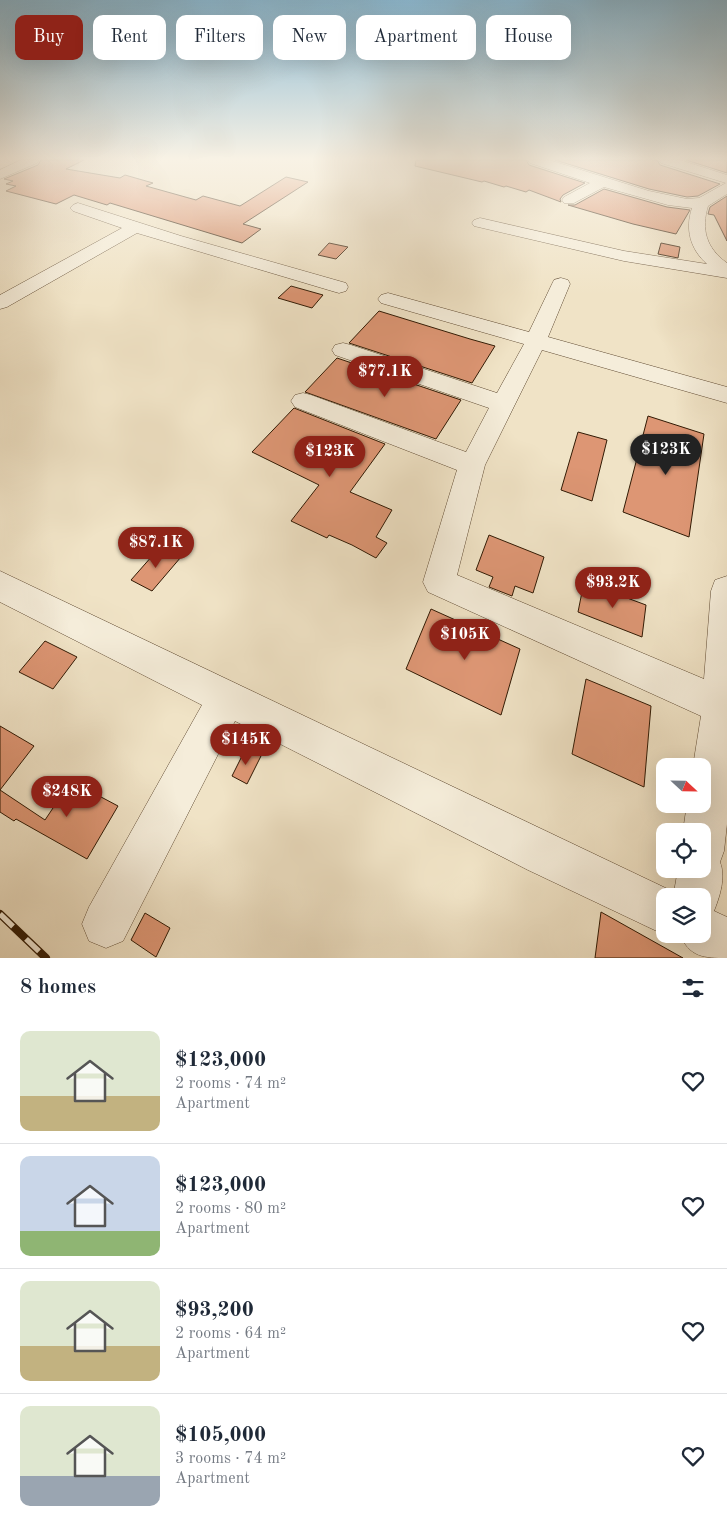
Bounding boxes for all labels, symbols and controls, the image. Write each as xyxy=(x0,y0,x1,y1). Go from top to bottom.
chip: Buy xyxy=(15,15,83,60)
chip: Rent xyxy=(93,15,166,60)
chip: Filters xyxy=(176,15,263,60)
chip: New xyxy=(273,15,346,60)
chip: Apartment xyxy=(356,15,476,60)
chip: House xyxy=(486,15,571,60)
pin: $77.1K xyxy=(344,356,426,398)
text: $77.1K xyxy=(358,364,412,380)
pin: $123K xyxy=(631,434,701,476)
pin: $123K xyxy=(295,436,365,478)
text: $123K xyxy=(641,442,691,458)
text: $123K xyxy=(305,444,355,460)
pin: $87.1K xyxy=(115,526,197,569)
text: $87.1K xyxy=(129,535,183,551)
pin: $93.2K xyxy=(572,566,654,609)
text: $93.2K xyxy=(586,575,640,591)
pin: $105K xyxy=(430,618,500,661)
text: $105K xyxy=(440,627,490,643)
pin: $145K xyxy=(211,724,281,766)
text: $145K xyxy=(221,732,271,748)
north arrow xyxy=(656,758,711,812)
map controls xyxy=(656,758,711,943)
pin: $248K xyxy=(32,776,102,818)
text: $248K xyxy=(42,784,92,800)
button: locate xyxy=(656,823,711,878)
button: layers xyxy=(656,888,711,943)
icon: filters xyxy=(679,974,707,1002)
text: 8 homes xyxy=(20,977,96,998)
text: $123,000 xyxy=(175,1050,266,1071)
icon: home xyxy=(60,1051,120,1111)
icon: heart xyxy=(679,1067,707,1095)
text: 2 rooms · 74 m² xyxy=(175,1076,286,1092)
text: Apartment xyxy=(175,1096,250,1112)
text: $123,000 xyxy=(175,1175,266,1196)
icon: home xyxy=(60,1176,120,1236)
icon: heart xyxy=(679,1192,707,1220)
text: 2 rooms · 80 m² xyxy=(175,1201,286,1217)
text: Apartment xyxy=(175,1221,250,1237)
text: $93,200 xyxy=(175,1300,254,1321)
icon: home xyxy=(60,1301,120,1361)
icon: heart xyxy=(679,1317,707,1345)
text: 2 rooms · 64 m² xyxy=(175,1326,286,1342)
text: Apartment xyxy=(175,1346,250,1362)
text: $105,000 xyxy=(175,1425,266,1446)
icon: home xyxy=(60,1426,120,1486)
icon: heart xyxy=(679,1442,707,1470)
text: 3 rooms · 74 m² xyxy=(175,1451,286,1467)
text: Apartment xyxy=(175,1471,250,1487)

